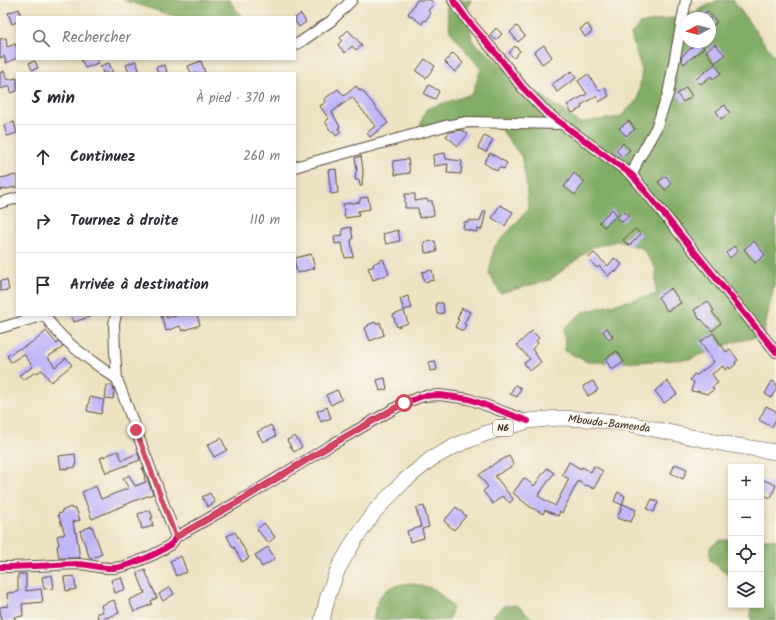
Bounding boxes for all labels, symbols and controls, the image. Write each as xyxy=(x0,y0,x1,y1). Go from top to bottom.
north arrow xyxy=(680,12,716,48)
search box xyxy=(16,16,296,60)
text: Rechercher xyxy=(62,26,130,50)
icon: search xyxy=(30,27,52,49)
text: 5 min xyxy=(32,85,75,112)
text: À pied · 370 m xyxy=(196,88,280,109)
text: Continuez xyxy=(70,145,135,169)
icon: ahead xyxy=(32,146,54,168)
text: 260 m xyxy=(243,146,280,167)
text: Tournez à droite xyxy=(70,209,178,233)
icon: right xyxy=(32,210,54,232)
text: 110 m xyxy=(250,210,280,231)
text: Arrivée à destination xyxy=(70,273,209,297)
icon: arrive xyxy=(32,274,54,296)
route start xyxy=(395,394,413,412)
street label: Mbouda-Bamenda xyxy=(567,410,651,438)
road number: N6 xyxy=(493,420,513,436)
route end xyxy=(127,421,145,439)
map controls xyxy=(728,464,764,608)
button: + xyxy=(728,464,764,500)
button: − xyxy=(728,500,764,536)
button: locate xyxy=(728,536,764,572)
button: layers xyxy=(728,572,764,608)

